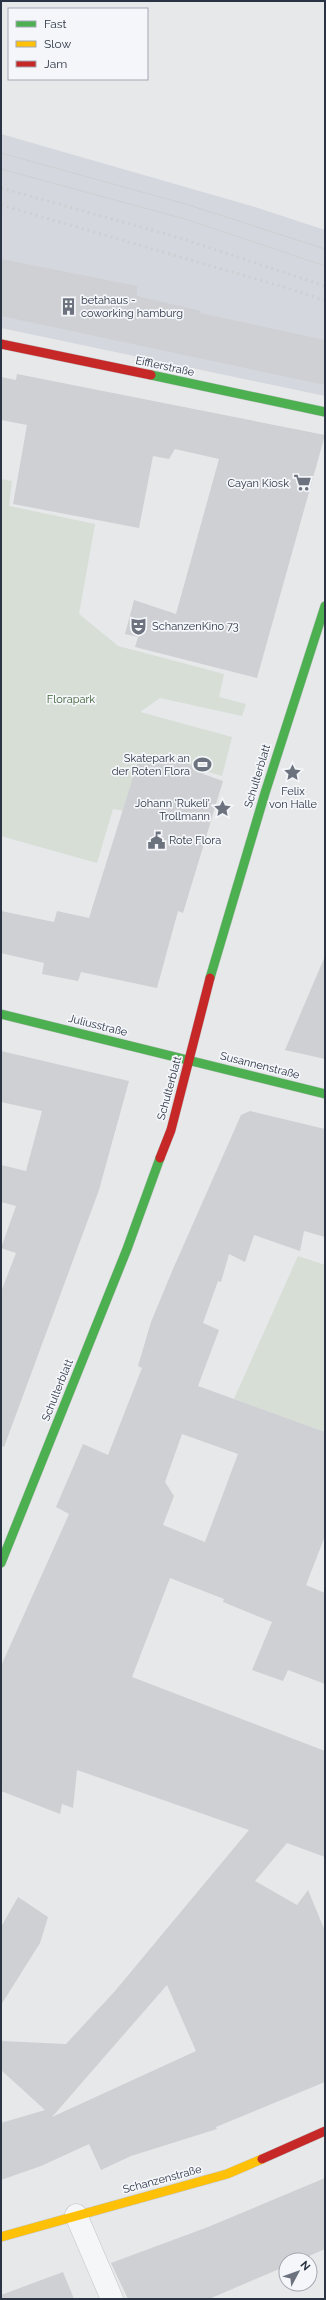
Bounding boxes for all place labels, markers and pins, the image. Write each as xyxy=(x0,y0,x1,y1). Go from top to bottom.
place label: betahaus - coworking hamburg xyxy=(81,294,183,320)
building icon: betahaus - coworking hamburg xyxy=(58,296,78,316)
supermarket icon: Cayan Kiosk xyxy=(292,473,312,493)
place label: Cayan Kiosk xyxy=(227,477,289,490)
theatre icon: SchanzenKino 73 xyxy=(129,616,149,636)
place label: SchanzenKino 73 xyxy=(152,620,239,633)
place label: Skatepark an der Roten Flora xyxy=(112,752,190,778)
sports icon: Skatepark an der Roten Flora xyxy=(193,754,213,774)
place icon: Felix von Halle xyxy=(283,763,303,783)
place label: Felix von Halle xyxy=(269,785,318,811)
place label: Johann 'Rukeli' Trollmann xyxy=(135,797,210,823)
place icon: Johann 'Rukeli' Trollmann xyxy=(213,799,233,819)
public building icon: Rote Flora xyxy=(146,830,166,850)
place label: Rote Flora xyxy=(169,834,221,847)

